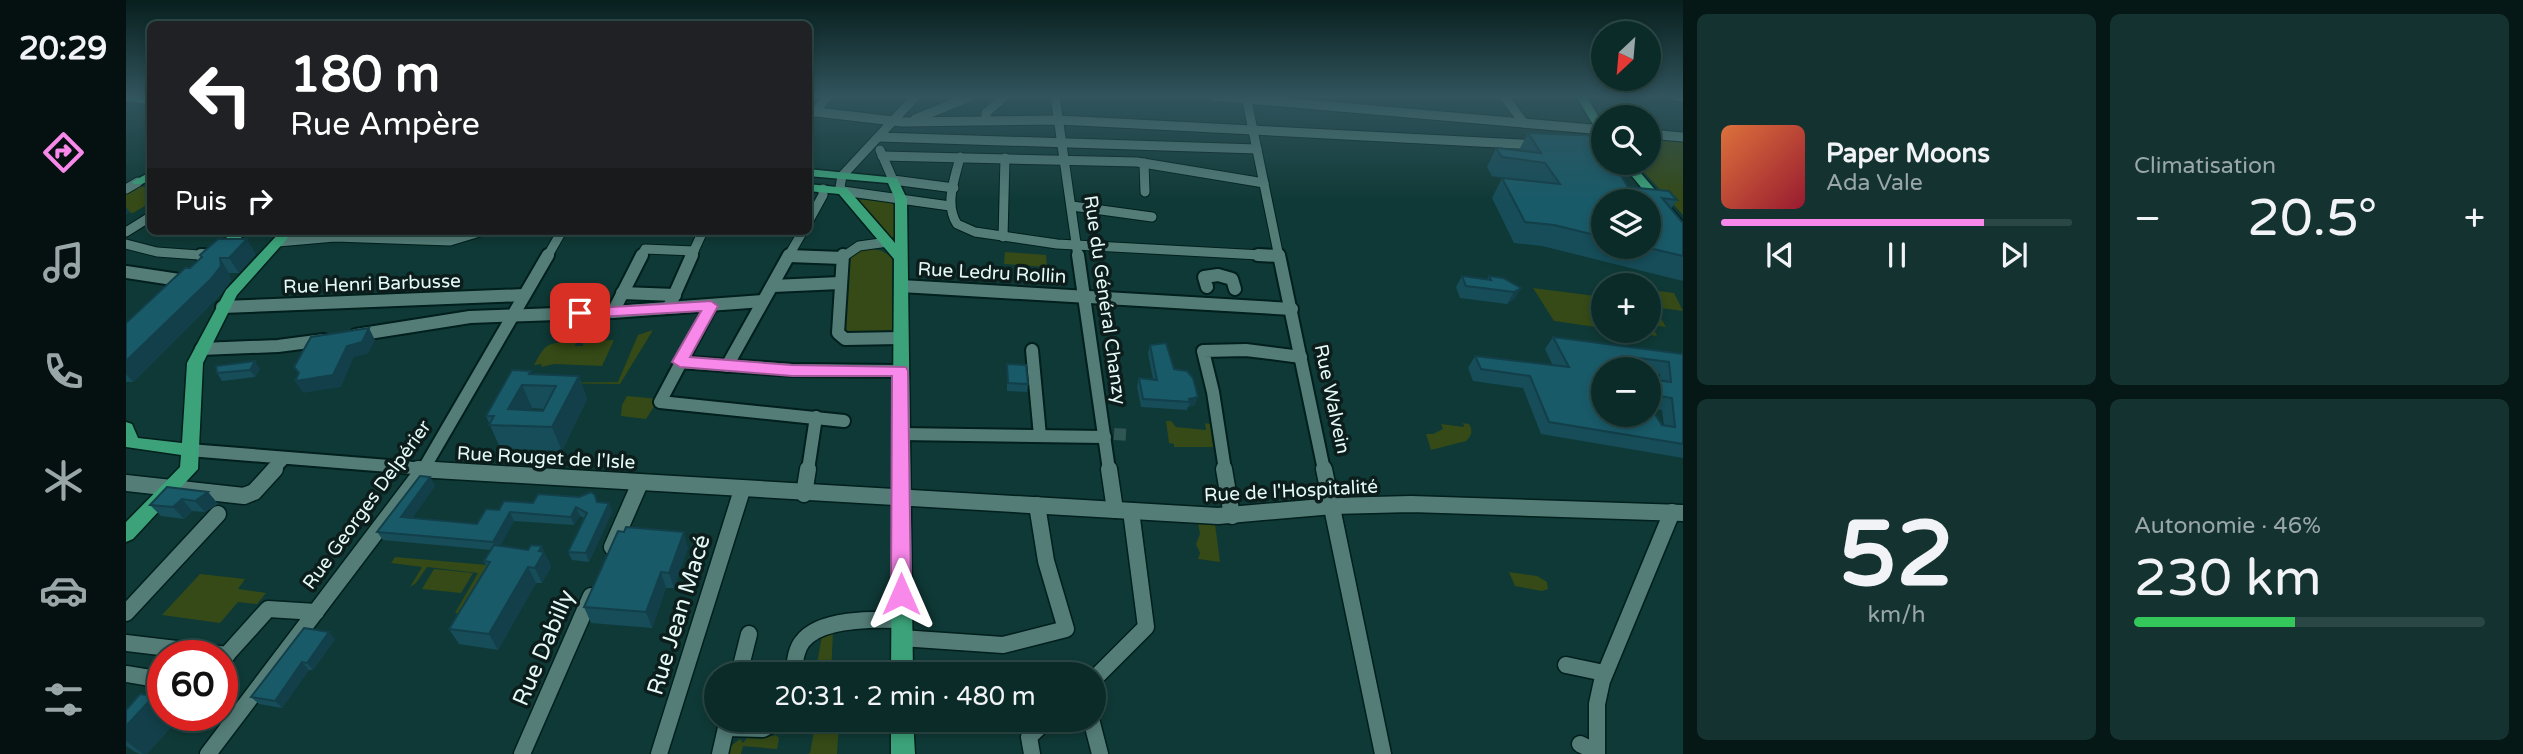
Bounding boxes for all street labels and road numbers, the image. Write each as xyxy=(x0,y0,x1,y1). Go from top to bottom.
street label: Rue du Général Chanzy xyxy=(1079,194,1131,406)
street label: Rue Ledru Rollin xyxy=(917,258,1067,288)
street label: Rue Henri Barbusse xyxy=(283,270,461,298)
street label: Rue Walvein xyxy=(1310,342,1354,456)
street label: Rue Georges Delpérier xyxy=(298,416,436,594)
street label: Rue Rouget de l'Isle xyxy=(456,442,636,474)
street label: Rue de l'Hospitalité xyxy=(1203,475,1379,507)
street label: Rue Jean Macé xyxy=(641,531,717,699)
street label: Rue Dabilly xyxy=(507,586,581,710)

